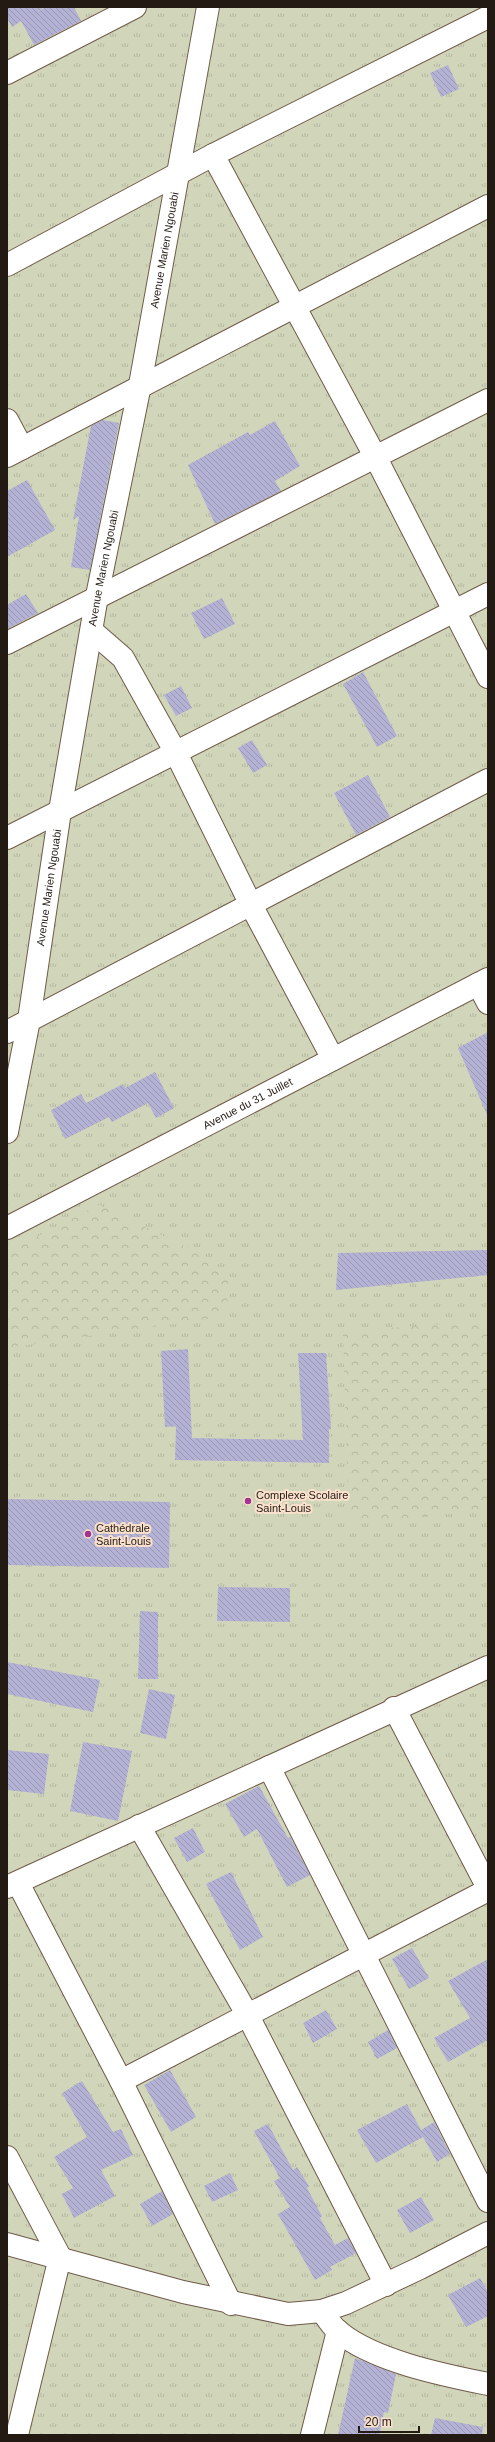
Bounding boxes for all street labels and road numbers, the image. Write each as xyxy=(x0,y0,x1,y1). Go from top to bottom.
street label: Avenue Marien Ngouabi xyxy=(148,191,181,309)
street label: Avenue Marien Ngouabi xyxy=(86,509,120,627)
street label: Avenue Marien Ngouabi xyxy=(34,828,63,947)
street label: Avenue du 31 Juillet xyxy=(201,1075,294,1131)

